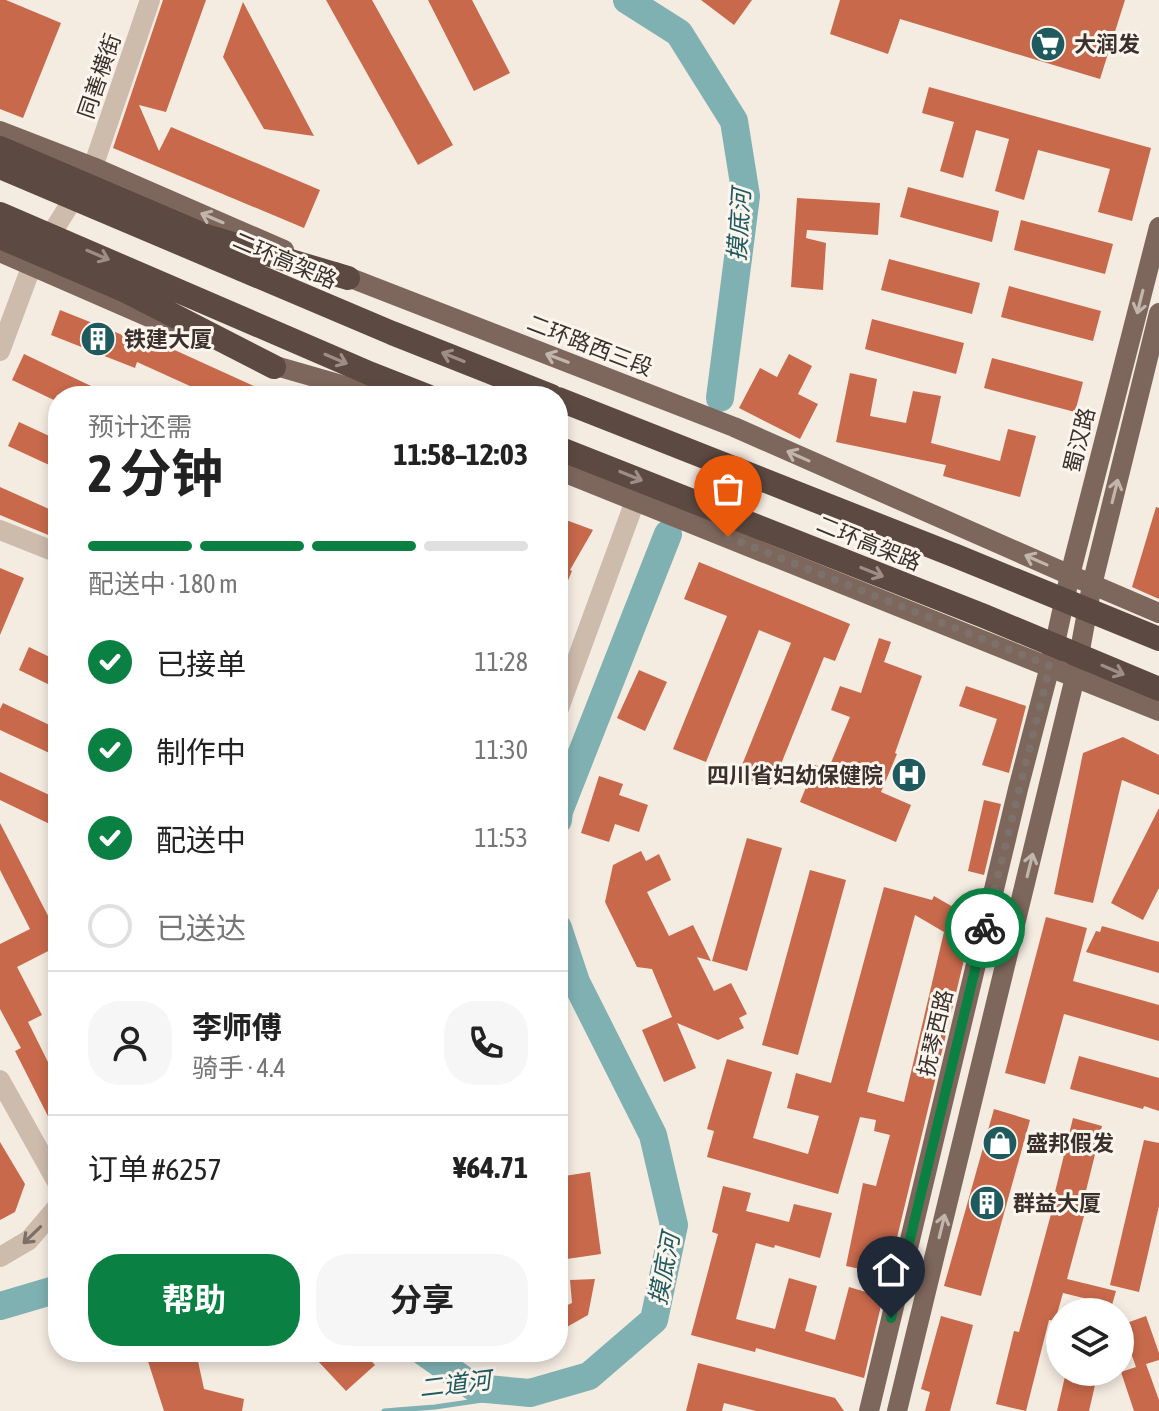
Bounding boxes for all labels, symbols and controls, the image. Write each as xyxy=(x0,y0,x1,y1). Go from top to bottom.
supermarket icon: 大润发 xyxy=(1029,25,1067,63)
street label: 同善横街 xyxy=(72,30,126,122)
place label: 大润发 xyxy=(1074,31,1140,57)
water label: 摸底河 xyxy=(723,184,755,262)
one-way arrow xyxy=(200,210,225,225)
street label: 二环高架路 xyxy=(229,227,341,293)
one-way arrow xyxy=(86,248,110,263)
one-way arrow xyxy=(1131,289,1146,315)
street label: 二环路西三段 xyxy=(524,309,656,381)
building icon: 铁建大厦 xyxy=(79,320,117,358)
place label: 铁建大厦 xyxy=(124,326,212,352)
one-way arrow xyxy=(441,349,466,363)
one-way arrow xyxy=(545,350,570,364)
one-way arrow xyxy=(323,352,348,367)
street label: 蜀汉路 xyxy=(1058,405,1100,475)
text: 预计还需 xyxy=(88,412,192,442)
text: 11:58–12:03 xyxy=(393,437,528,471)
text: 2 分钟 xyxy=(88,443,224,503)
one-way arrow xyxy=(786,447,811,462)
pin xyxy=(694,455,762,537)
icon: bag xyxy=(706,467,750,511)
one-way arrow xyxy=(618,470,643,485)
one-way arrow xyxy=(1108,479,1123,505)
street label: 二环高架路 xyxy=(813,510,925,576)
one-way arrow xyxy=(1024,552,1048,567)
one-way arrow xyxy=(859,566,884,580)
text: 配送中 · 180 m xyxy=(88,569,238,599)
icon: check xyxy=(88,640,132,684)
text: 已接单 xyxy=(156,647,246,681)
text: 11:28 xyxy=(474,647,528,677)
one-way arrow xyxy=(1100,663,1125,678)
icon: check xyxy=(88,728,132,772)
text: 制作中 xyxy=(156,735,246,769)
text: 11:30 xyxy=(474,735,528,765)
hospital icon: 四川省妇幼保健院 xyxy=(890,756,928,794)
place label: 四川省妇幼保健院 xyxy=(707,762,883,788)
icon: check xyxy=(88,816,132,860)
text: 配送中 xyxy=(156,823,246,857)
text: 11:53 xyxy=(474,823,528,853)
one-way arrow xyxy=(1023,853,1038,878)
courier xyxy=(945,888,1025,968)
icon: bike xyxy=(963,906,1007,950)
text: 已送达 xyxy=(156,911,246,945)
street label: 抚琴西路 xyxy=(912,987,958,1079)
button: person xyxy=(88,1001,172,1085)
button: phone xyxy=(444,1001,528,1085)
text: 李师傅 xyxy=(192,1010,282,1044)
text: 骑手 · 4.4 xyxy=(192,1053,286,1083)
shop icon: 盛邦假发 xyxy=(981,1124,1019,1162)
place label: 盛邦假发 xyxy=(1026,1130,1114,1156)
text: ¥64.71 xyxy=(453,1150,528,1184)
text: 订单 #6257 xyxy=(88,1152,222,1186)
building icon: 群益大厦 xyxy=(968,1184,1006,1222)
place label: 群益大厦 xyxy=(1013,1190,1101,1216)
one-way arrow xyxy=(935,1214,950,1240)
one-way arrow xyxy=(22,1225,42,1244)
water label: 摸底河 xyxy=(644,1227,685,1307)
pin xyxy=(857,1236,925,1318)
icon: home xyxy=(869,1248,913,1292)
button: 帮助 xyxy=(88,1254,300,1346)
button: 分享 xyxy=(316,1254,528,1346)
map controls xyxy=(1046,1298,1134,1386)
button: layers xyxy=(1046,1298,1134,1386)
water label: 二道河 xyxy=(418,1366,496,1402)

